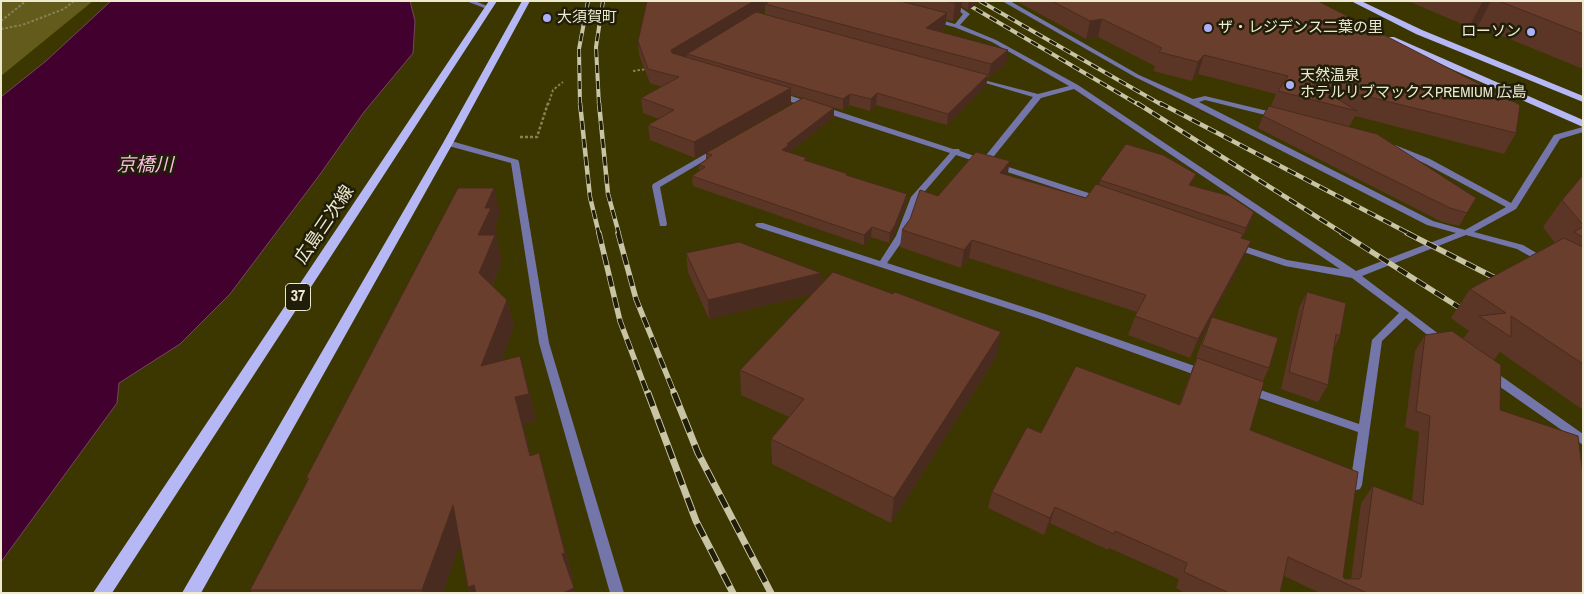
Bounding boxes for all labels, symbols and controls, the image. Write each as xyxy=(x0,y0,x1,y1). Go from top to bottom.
place label: 大須賀町 xyxy=(557,9,617,27)
marker: 大須賀町 xyxy=(541,12,553,24)
place label: ザ・レジデンス二葉の里 xyxy=(1218,19,1383,37)
marker: ザ・レジデンス二葉の里 xyxy=(1202,22,1214,34)
place label: ローソン xyxy=(1461,23,1521,41)
marker: ローソン xyxy=(1525,26,1537,38)
place label: 天然温泉 ホテルリブマックスPREMIUM 広島 xyxy=(1300,67,1526,102)
marker: 天然温泉 ホテルリブマックスPREMIUM 広島 xyxy=(1284,79,1296,91)
water label: 京橋川 xyxy=(117,155,173,177)
street label: 広島三次線 xyxy=(291,182,359,268)
road number: 37 xyxy=(286,284,310,310)

